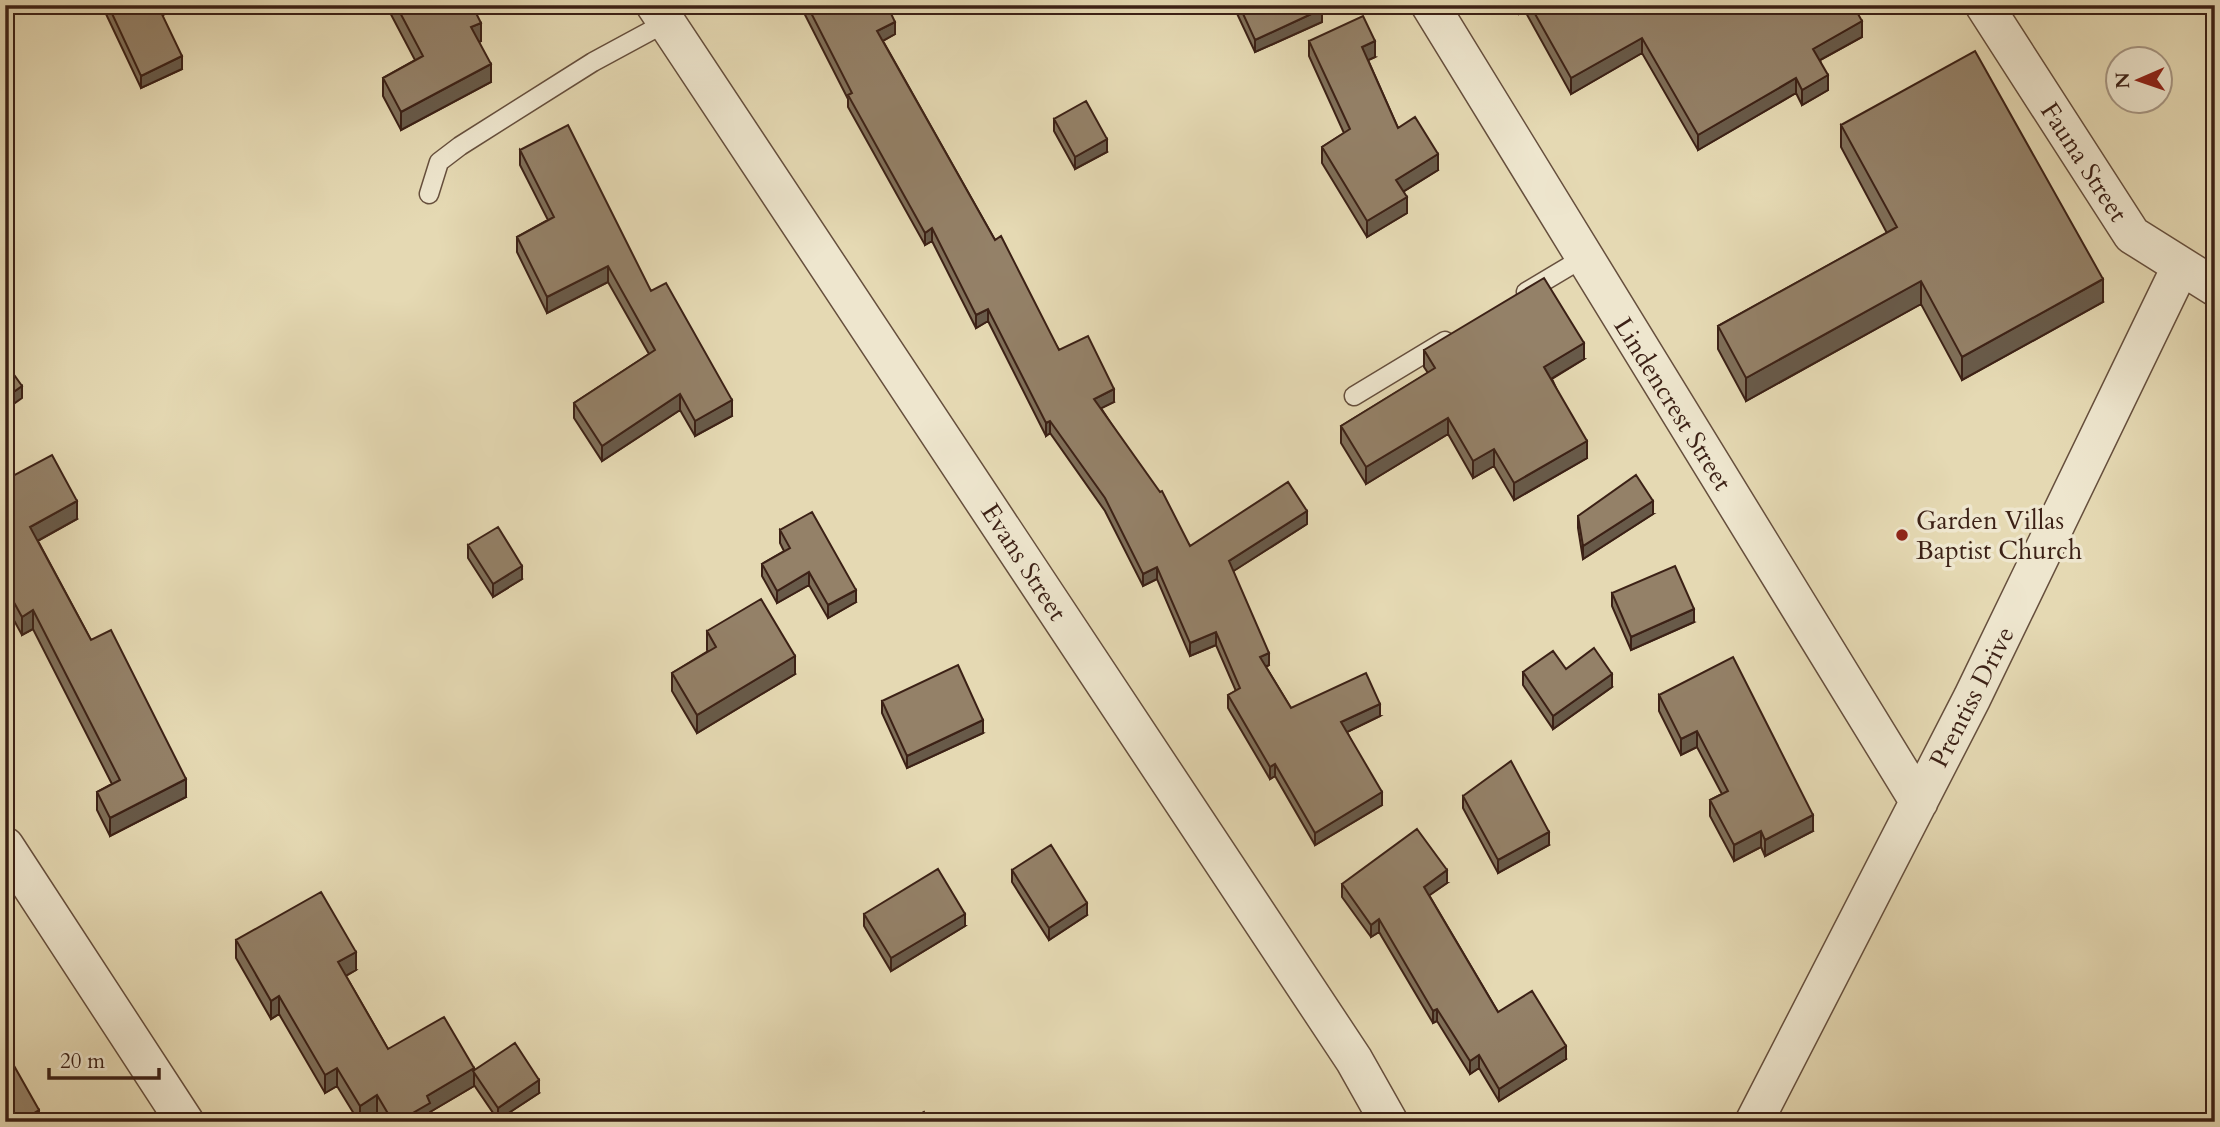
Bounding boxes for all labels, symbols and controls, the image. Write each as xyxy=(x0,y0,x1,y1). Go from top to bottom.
north arrow xyxy=(2104,46,2174,116)
text: N xyxy=(2110,71,2136,89)
street label: Fauna Street xyxy=(2032,95,2136,229)
street label: Lindencrest Street xyxy=(1606,311,1740,497)
street label: Evans Street xyxy=(973,497,1075,627)
place label: Garden Villas Baptist Church xyxy=(1916,503,2082,568)
marker: Garden Villas Baptist Church xyxy=(1894,527,1910,543)
street label: Prentiss Drive xyxy=(1921,620,2023,774)
scale bar xyxy=(49,1036,159,1080)
text: 20 m xyxy=(60,1047,105,1076)

